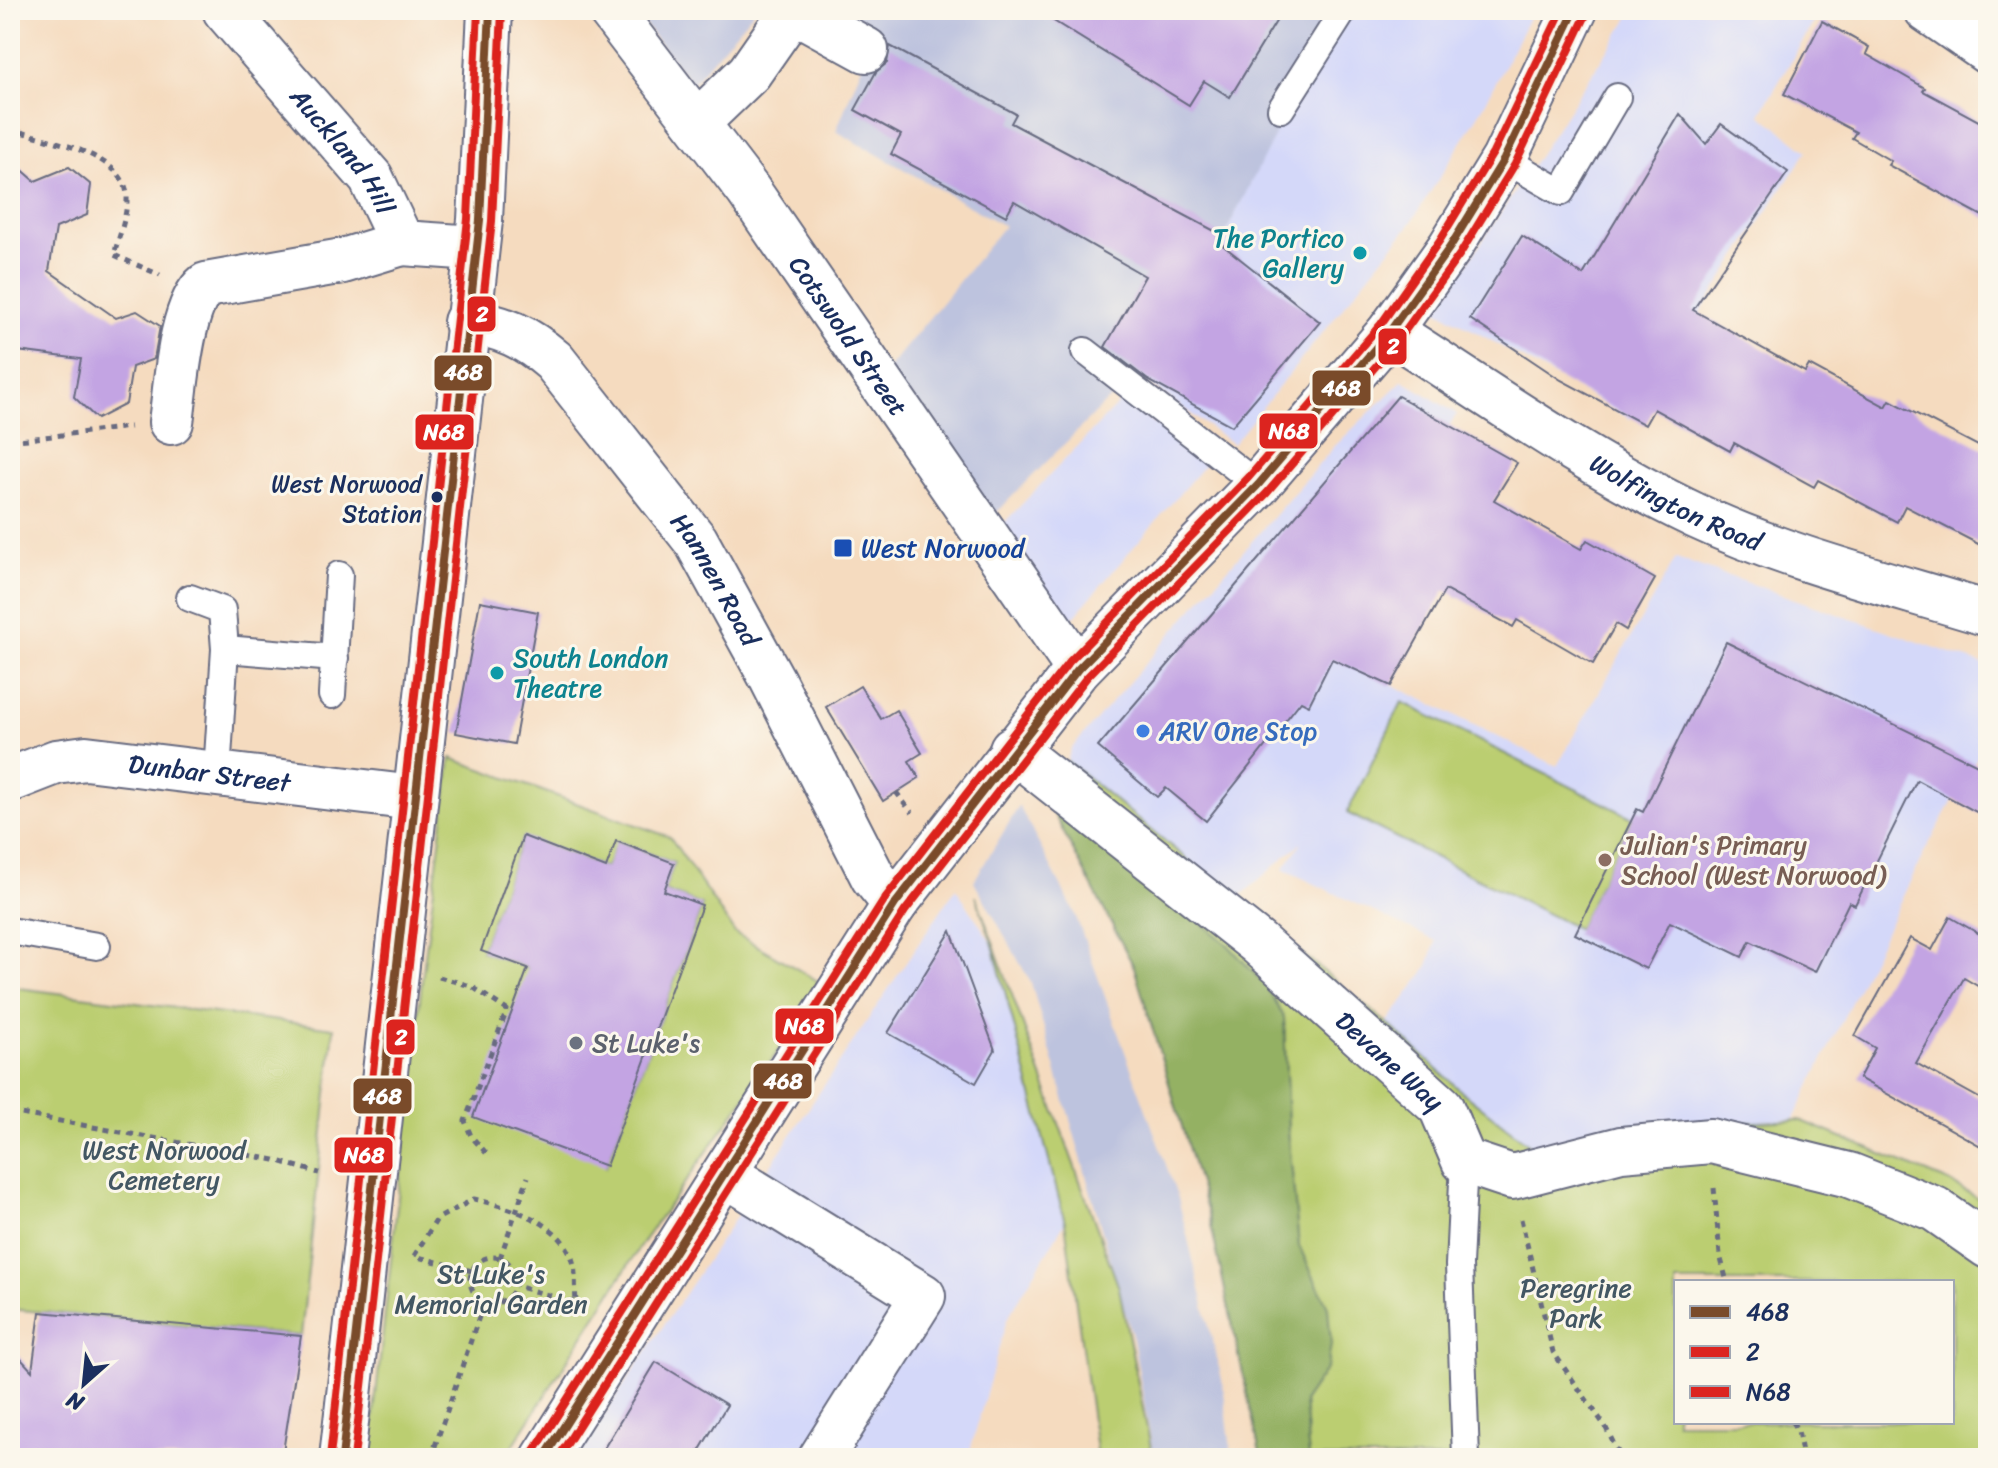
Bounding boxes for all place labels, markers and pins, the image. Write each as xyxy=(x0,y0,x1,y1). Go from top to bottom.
place label: The Portico Gallery xyxy=(1213,215,1345,291)
marker: The Portico Gallery xyxy=(1351,244,1369,262)
place label: West Norwood Station xyxy=(271,463,423,535)
marker: West Norwood Station xyxy=(429,489,445,505)
place label: West Norwood xyxy=(861,525,1027,571)
marker: West Norwood xyxy=(832,537,854,559)
place label: South London Theatre xyxy=(513,635,668,711)
marker: South London Theatre xyxy=(488,664,506,682)
place label: ARV One Stop xyxy=(1158,708,1317,754)
marker: ARV One Stop xyxy=(1134,722,1152,740)
place label: Julian's Primary School (West Norwood) xyxy=(1620,822,1887,898)
marker: Julian's Primary School (West Norwood) xyxy=(1596,851,1614,869)
place label: St Luke's xyxy=(592,1020,700,1066)
marker: St Luke's xyxy=(567,1034,585,1052)

